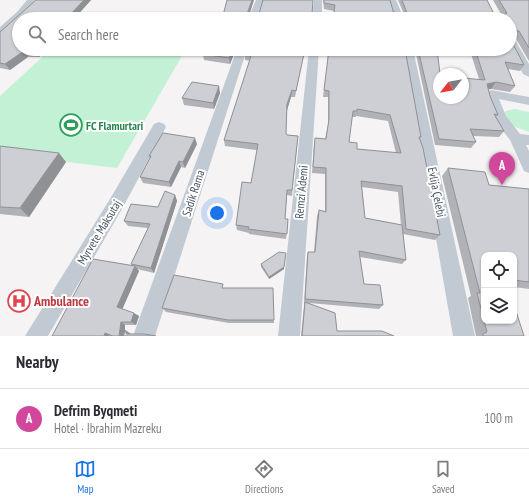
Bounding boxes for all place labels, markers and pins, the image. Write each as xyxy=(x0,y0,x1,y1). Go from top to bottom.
sports icon: FC Flamurtari xyxy=(58,112,84,138)
place label: FC Flamurtari xyxy=(86,118,144,133)
pin: A xyxy=(489,152,515,185)
hospital icon: Ambulance xyxy=(6,288,32,314)
place label: Ambulance xyxy=(33,292,89,310)

